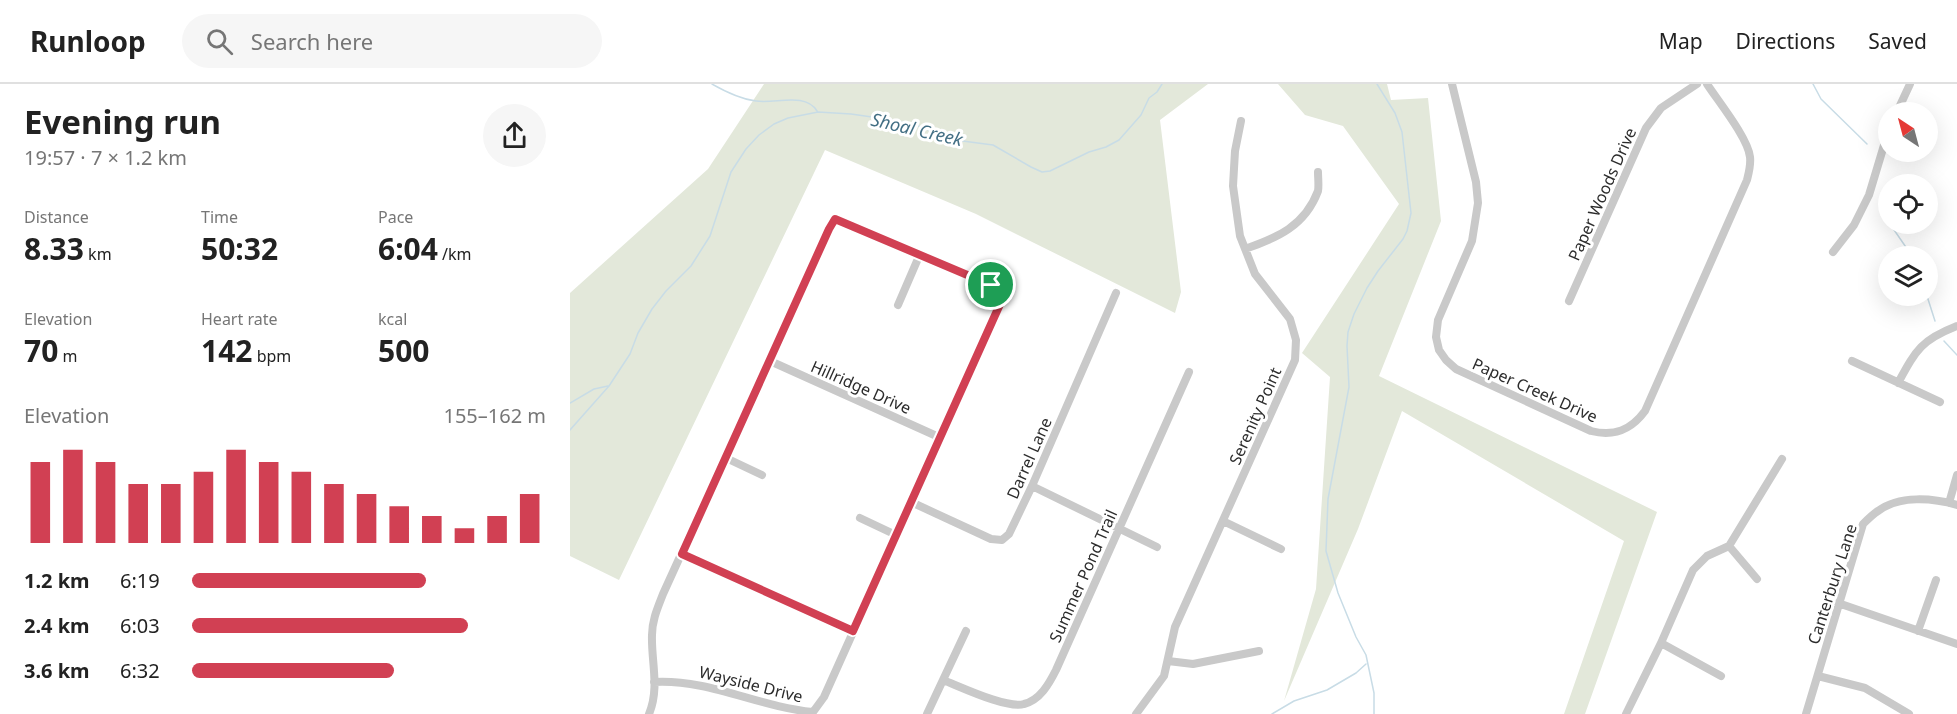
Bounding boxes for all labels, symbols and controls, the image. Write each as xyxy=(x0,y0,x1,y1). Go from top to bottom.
search box xyxy=(182,14,602,68)
text: Runloop xyxy=(30,22,146,60)
icon: search xyxy=(203,25,236,58)
text: Search here xyxy=(251,26,373,56)
text: Map xyxy=(1659,27,1703,55)
text: Directions xyxy=(1736,27,1835,55)
text: Saved xyxy=(1868,27,1927,55)
text: Evening run xyxy=(24,99,221,144)
north arrow xyxy=(1878,102,1938,162)
map controls xyxy=(1878,102,1938,306)
button: share xyxy=(483,104,546,167)
water label: Shoal Creek xyxy=(869,107,966,151)
street label: Paper Woods Drive xyxy=(1563,124,1641,264)
text: 19:57 · 7 × 1.2 km xyxy=(24,144,187,171)
button: locate xyxy=(1878,174,1938,234)
text: Distance xyxy=(24,206,89,228)
text: Time xyxy=(201,206,238,228)
text: Pace xyxy=(378,206,413,228)
text: 8.33 xyxy=(24,228,84,269)
text: 50:32 xyxy=(201,228,278,269)
text: 6:04 xyxy=(378,228,438,269)
text: km xyxy=(84,243,112,265)
text: /km xyxy=(438,243,472,265)
button: layers xyxy=(1878,246,1938,306)
pin xyxy=(965,259,1016,310)
icon: arrive xyxy=(974,268,1007,301)
text: Elevation xyxy=(24,308,92,330)
text: Heart rate xyxy=(201,308,277,330)
text: kcal xyxy=(378,308,407,330)
text: 70 xyxy=(24,330,58,371)
text: 142 xyxy=(201,330,252,371)
text: 500 xyxy=(378,330,429,371)
text: m xyxy=(58,345,77,367)
text: bpm xyxy=(252,345,291,367)
street label: Paper Creek Drive xyxy=(1469,352,1601,428)
street label: Hillridge Drive xyxy=(807,355,915,419)
street label: Serenity Point xyxy=(1224,364,1286,468)
text: Elevation xyxy=(24,402,109,429)
text: 155–162 m xyxy=(443,402,546,429)
street label: Darrel Lane xyxy=(1001,414,1057,502)
street label: Summer Pond Trail xyxy=(1044,506,1122,646)
street label: Canterbury Lane xyxy=(1802,521,1862,647)
text: 1.2 km xyxy=(24,567,90,594)
text: 6:19 xyxy=(120,567,160,594)
text: 2.4 km xyxy=(24,612,90,639)
text: 6:03 xyxy=(120,612,160,639)
text: 3.6 km xyxy=(24,657,90,684)
text: 6:32 xyxy=(120,657,160,684)
street label: Wayside Drive xyxy=(697,660,805,708)

